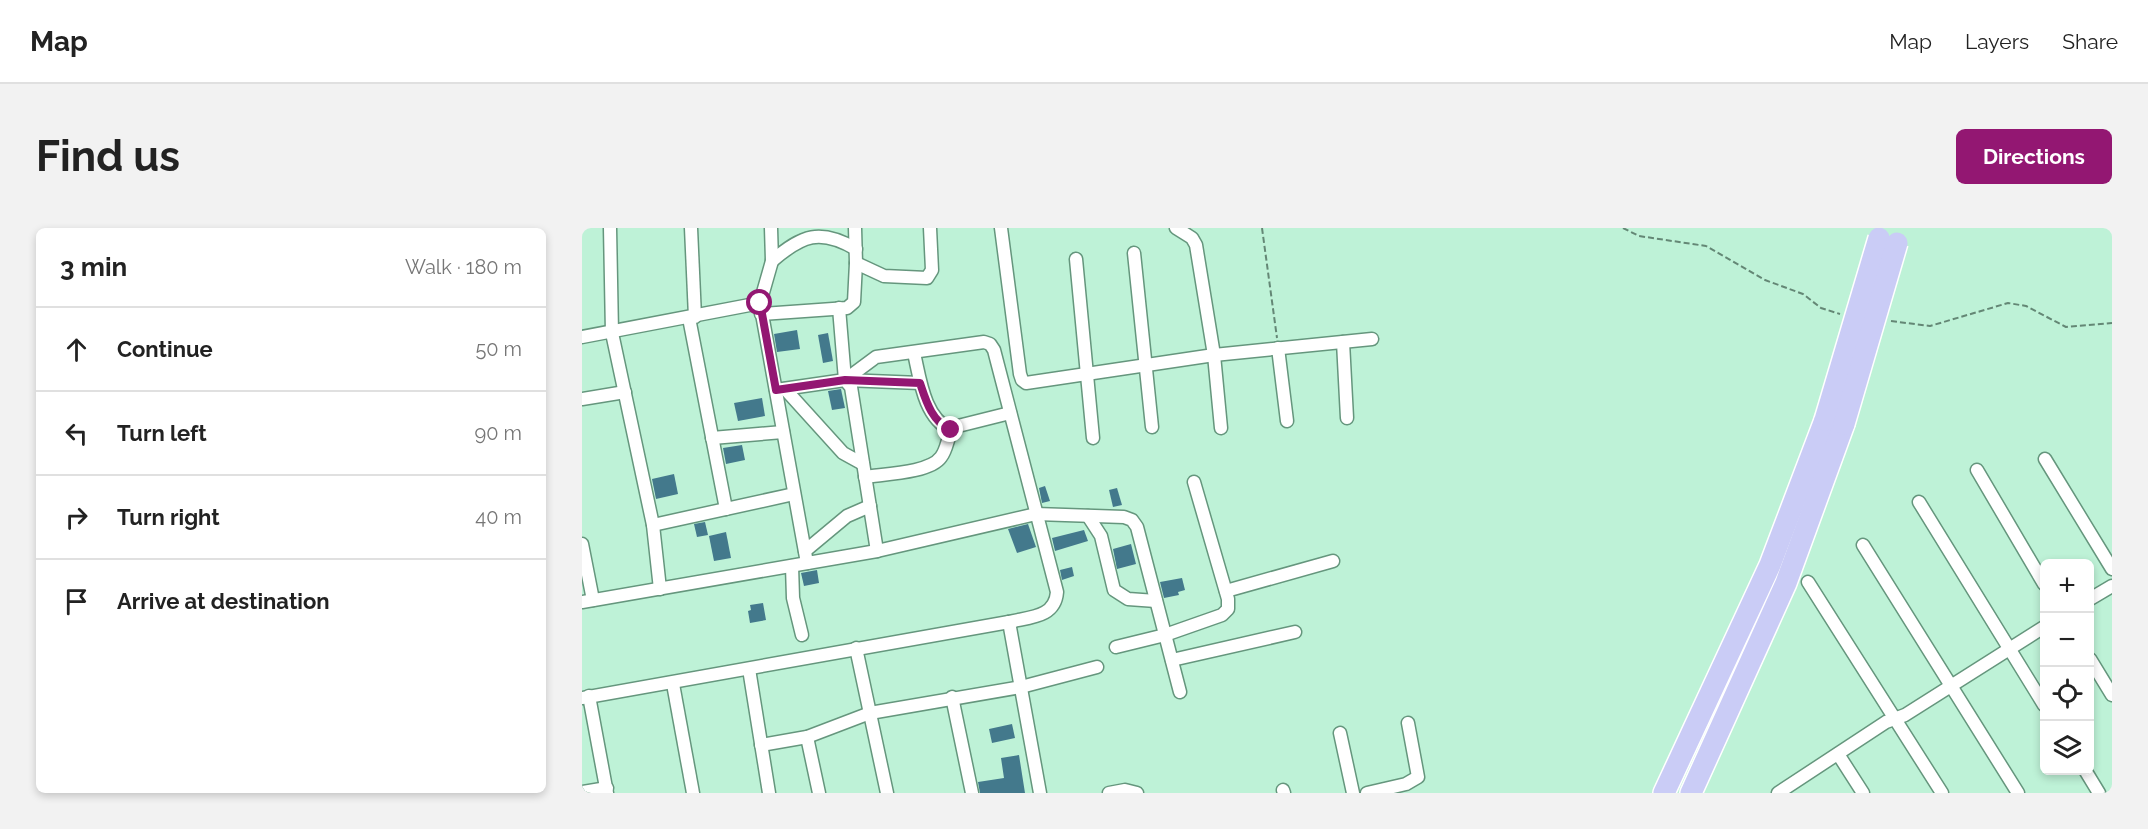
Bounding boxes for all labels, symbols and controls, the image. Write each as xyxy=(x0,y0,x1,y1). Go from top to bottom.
text: Map xyxy=(30,25,88,58)
text: Map xyxy=(1889,29,1932,54)
text: Layers xyxy=(1965,29,2029,54)
text: Share xyxy=(2062,29,2118,54)
button: Directions xyxy=(1956,129,2112,184)
text: Find us xyxy=(36,132,180,181)
text: 3 min xyxy=(60,252,127,282)
text: Walk · 180 m xyxy=(405,255,522,279)
route start xyxy=(746,289,772,315)
icon: ahead xyxy=(60,333,93,366)
text: Continue xyxy=(117,336,213,362)
text: 50 m xyxy=(475,337,522,361)
route end xyxy=(937,416,963,442)
icon: left xyxy=(60,417,93,450)
text: Turn left xyxy=(117,420,207,446)
text: 90 m xyxy=(475,421,522,445)
icon: right xyxy=(60,501,93,534)
text: Turn right xyxy=(117,504,220,530)
text: 40 m xyxy=(475,505,522,529)
map controls xyxy=(2040,559,2094,775)
button: + xyxy=(2040,559,2094,613)
icon: arrive xyxy=(60,585,93,618)
text: Arrive at destination xyxy=(117,588,330,614)
button: − xyxy=(2040,613,2094,667)
button: locate xyxy=(2040,667,2094,721)
button: layers xyxy=(2040,721,2094,775)

